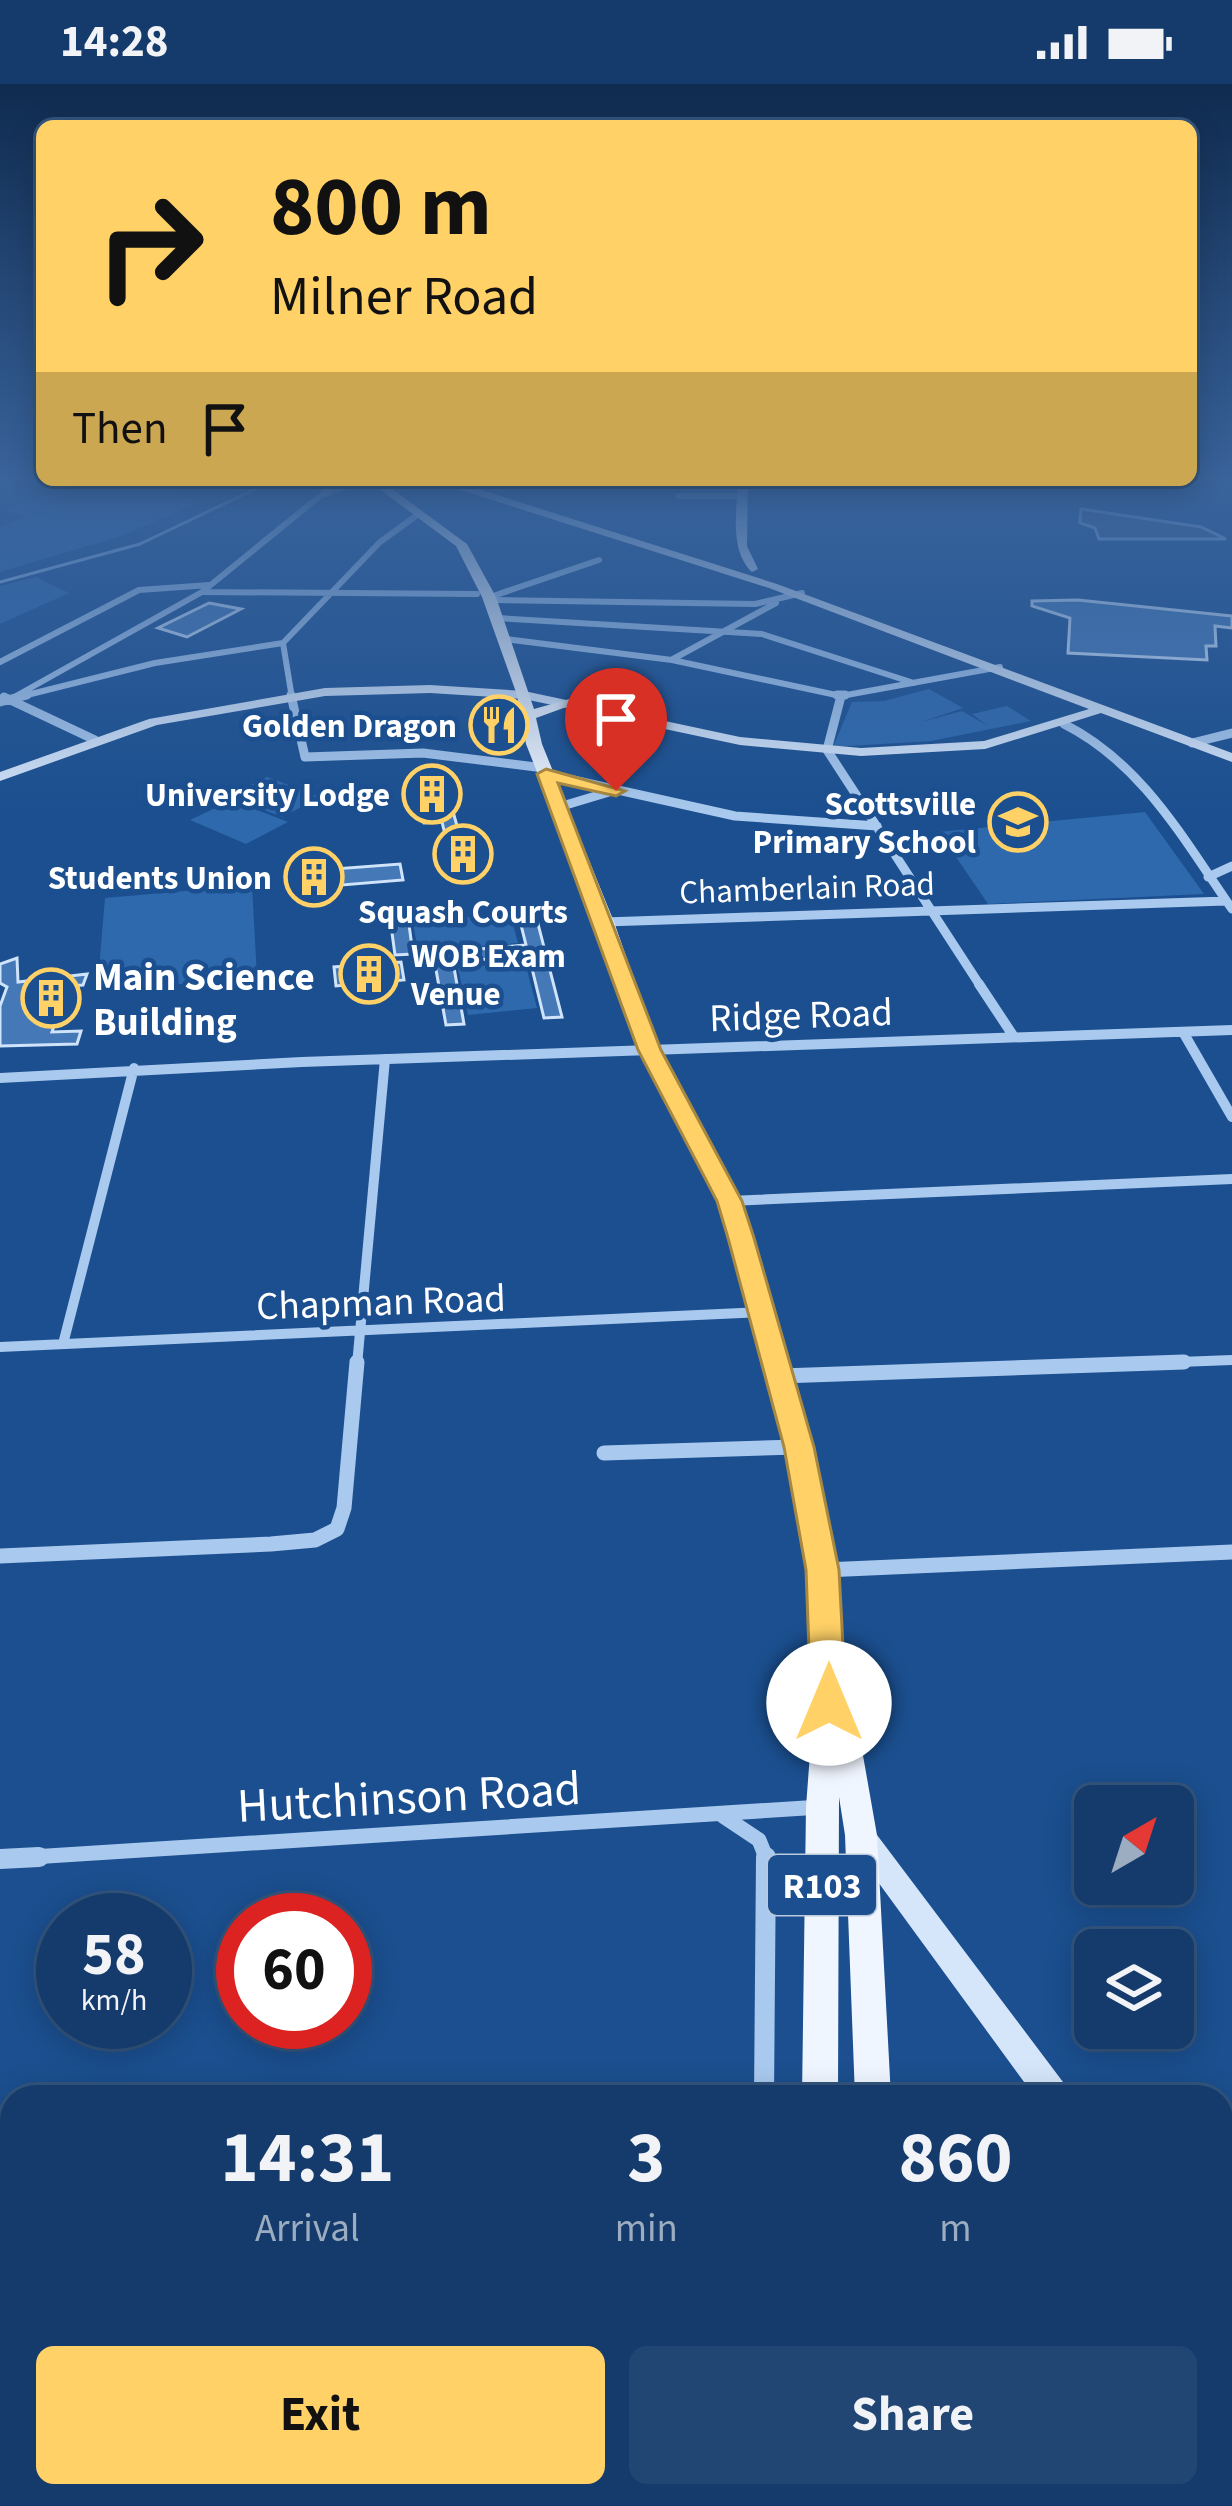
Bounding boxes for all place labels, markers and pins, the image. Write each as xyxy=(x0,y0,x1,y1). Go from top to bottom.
pin xyxy=(565,668,667,791)
restaurant icon: Golden Dragon xyxy=(468,694,530,756)
place label: Golden Dragon xyxy=(242,703,457,750)
building icon: University Lodge xyxy=(401,763,463,825)
place label: University Lodge xyxy=(145,772,390,819)
place label: Scottsville Primary School xyxy=(753,781,977,866)
school or university icon: Scottsville Primary School xyxy=(987,791,1049,853)
building icon: Squash Courts xyxy=(432,823,494,885)
building icon: Students Union xyxy=(283,846,345,908)
place label: Students Union xyxy=(48,855,272,902)
place label: Squash Courts xyxy=(358,889,568,936)
place label: WOB Exam Venue xyxy=(410,933,566,1018)
building icon: WOB Exam Venue xyxy=(338,943,400,1005)
place label: Main Science Building xyxy=(93,950,315,1051)
building icon: Main Science Building xyxy=(20,967,82,1029)

